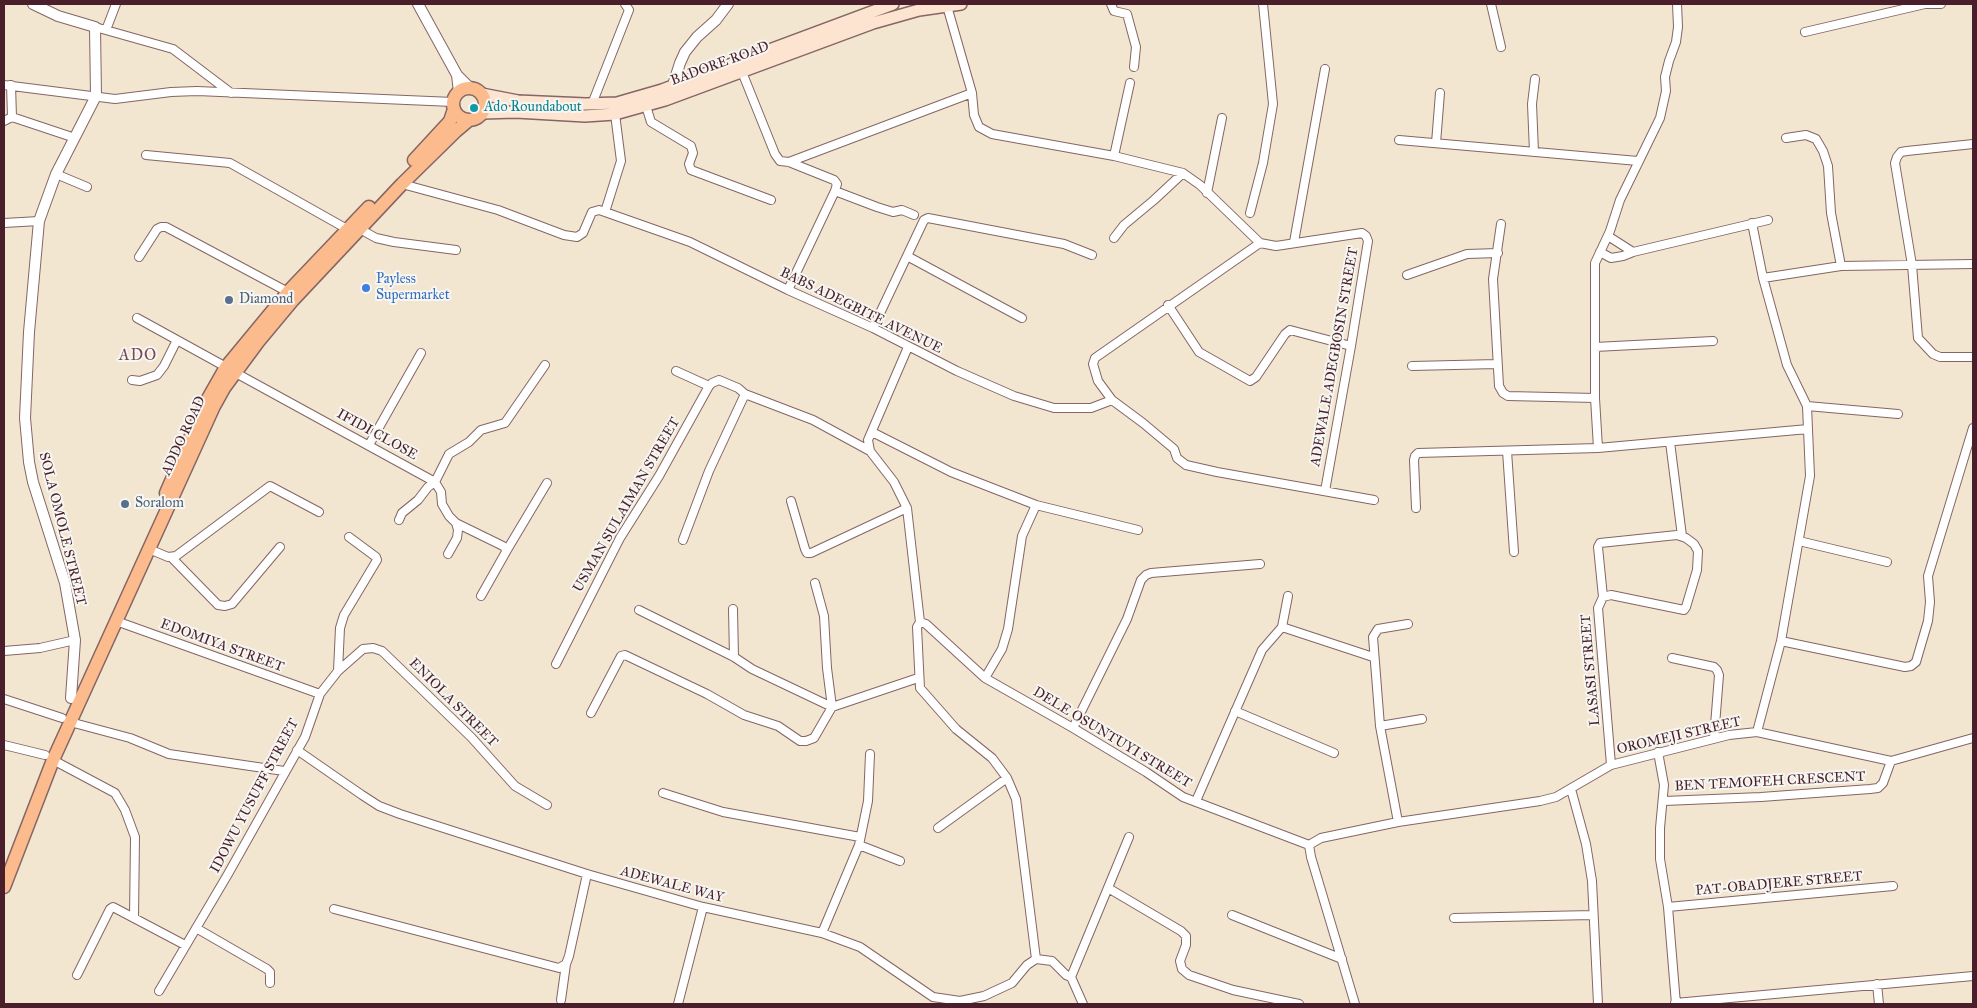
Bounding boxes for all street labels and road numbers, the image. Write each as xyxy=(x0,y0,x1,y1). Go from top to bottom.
street label: BADORE ROAD xyxy=(668,38,772,90)
street label: ADEWALE ADEGBOSIN STREET xyxy=(1307,246,1363,468)
street label: BABS ADEGBITE AVENUE xyxy=(777,264,945,358)
street label: ADDO ROAD xyxy=(158,394,210,478)
street label: IFIDI CLOSE xyxy=(334,406,420,464)
street label: USMAN SULAIMAN STREET xyxy=(570,415,684,595)
street label: SOLA OMOLE STREET xyxy=(35,451,89,607)
street label: LASASI STREET xyxy=(1578,614,1604,726)
street label: EDOMIYA STREET xyxy=(158,616,286,676)
street label: ENIOLA STREET xyxy=(405,655,501,751)
street label: DELE OSUNTUYI STREET xyxy=(1030,684,1194,792)
street label: OROMEJI STREET xyxy=(1615,714,1743,758)
street label: IDOWU YUSUFF STREET xyxy=(207,716,303,876)
street label: BEN TEMOFEH CRESCENT xyxy=(1674,769,1866,795)
street label: ADEWALE WAY xyxy=(618,863,726,907)
street label: PAT-OBADJERE STREET xyxy=(1695,868,1863,900)

